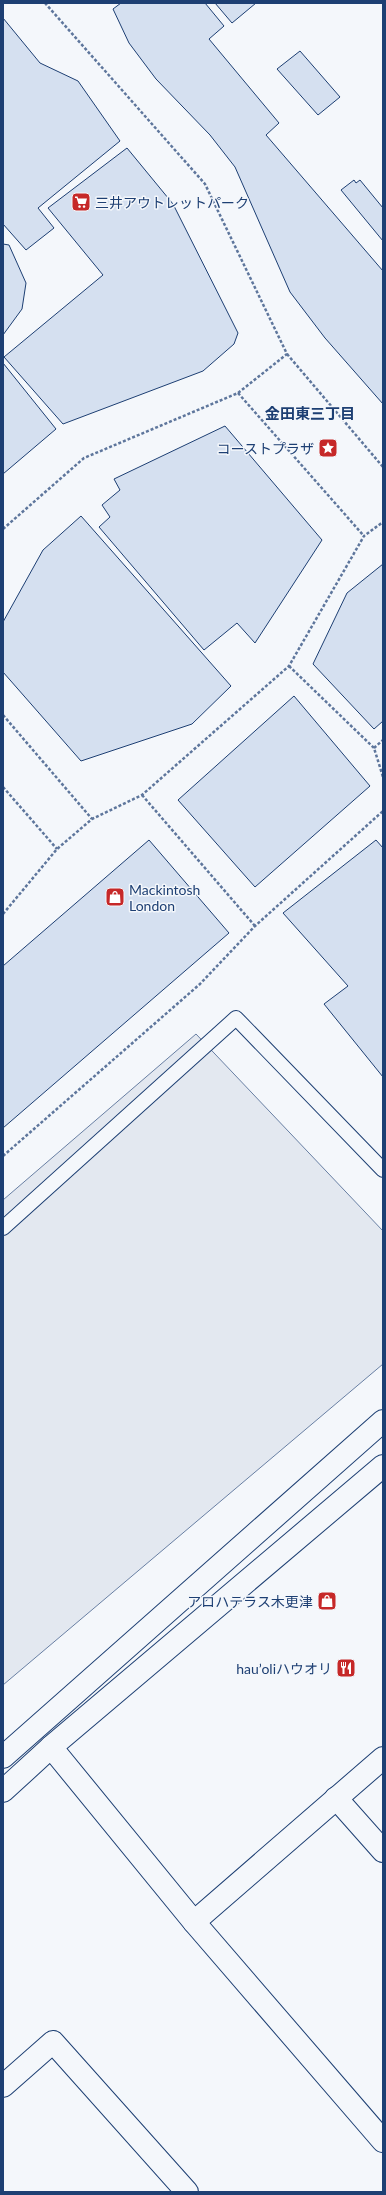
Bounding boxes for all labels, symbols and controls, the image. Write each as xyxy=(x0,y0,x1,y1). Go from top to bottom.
supermarket icon: 三井アウトレットパーク xyxy=(70,191,92,213)
place label: 三井アウトレットパーク xyxy=(95,194,249,211)
district label: 金田東三丁目 xyxy=(265,404,355,422)
place icon: コーストプラザ xyxy=(317,437,339,459)
place label: コーストプラザ xyxy=(217,440,314,457)
place label: Mackintosh London xyxy=(129,881,200,914)
shop icon: Mackintosh London xyxy=(104,886,126,908)
shop icon: アロハテラス木更津 xyxy=(316,1590,338,1612)
place label: アロハテラス木更津 xyxy=(187,1593,313,1610)
restaurant icon: hau’oliハウオリ xyxy=(335,1657,357,1679)
place label: hau’oliハウオリ xyxy=(236,1660,332,1677)

